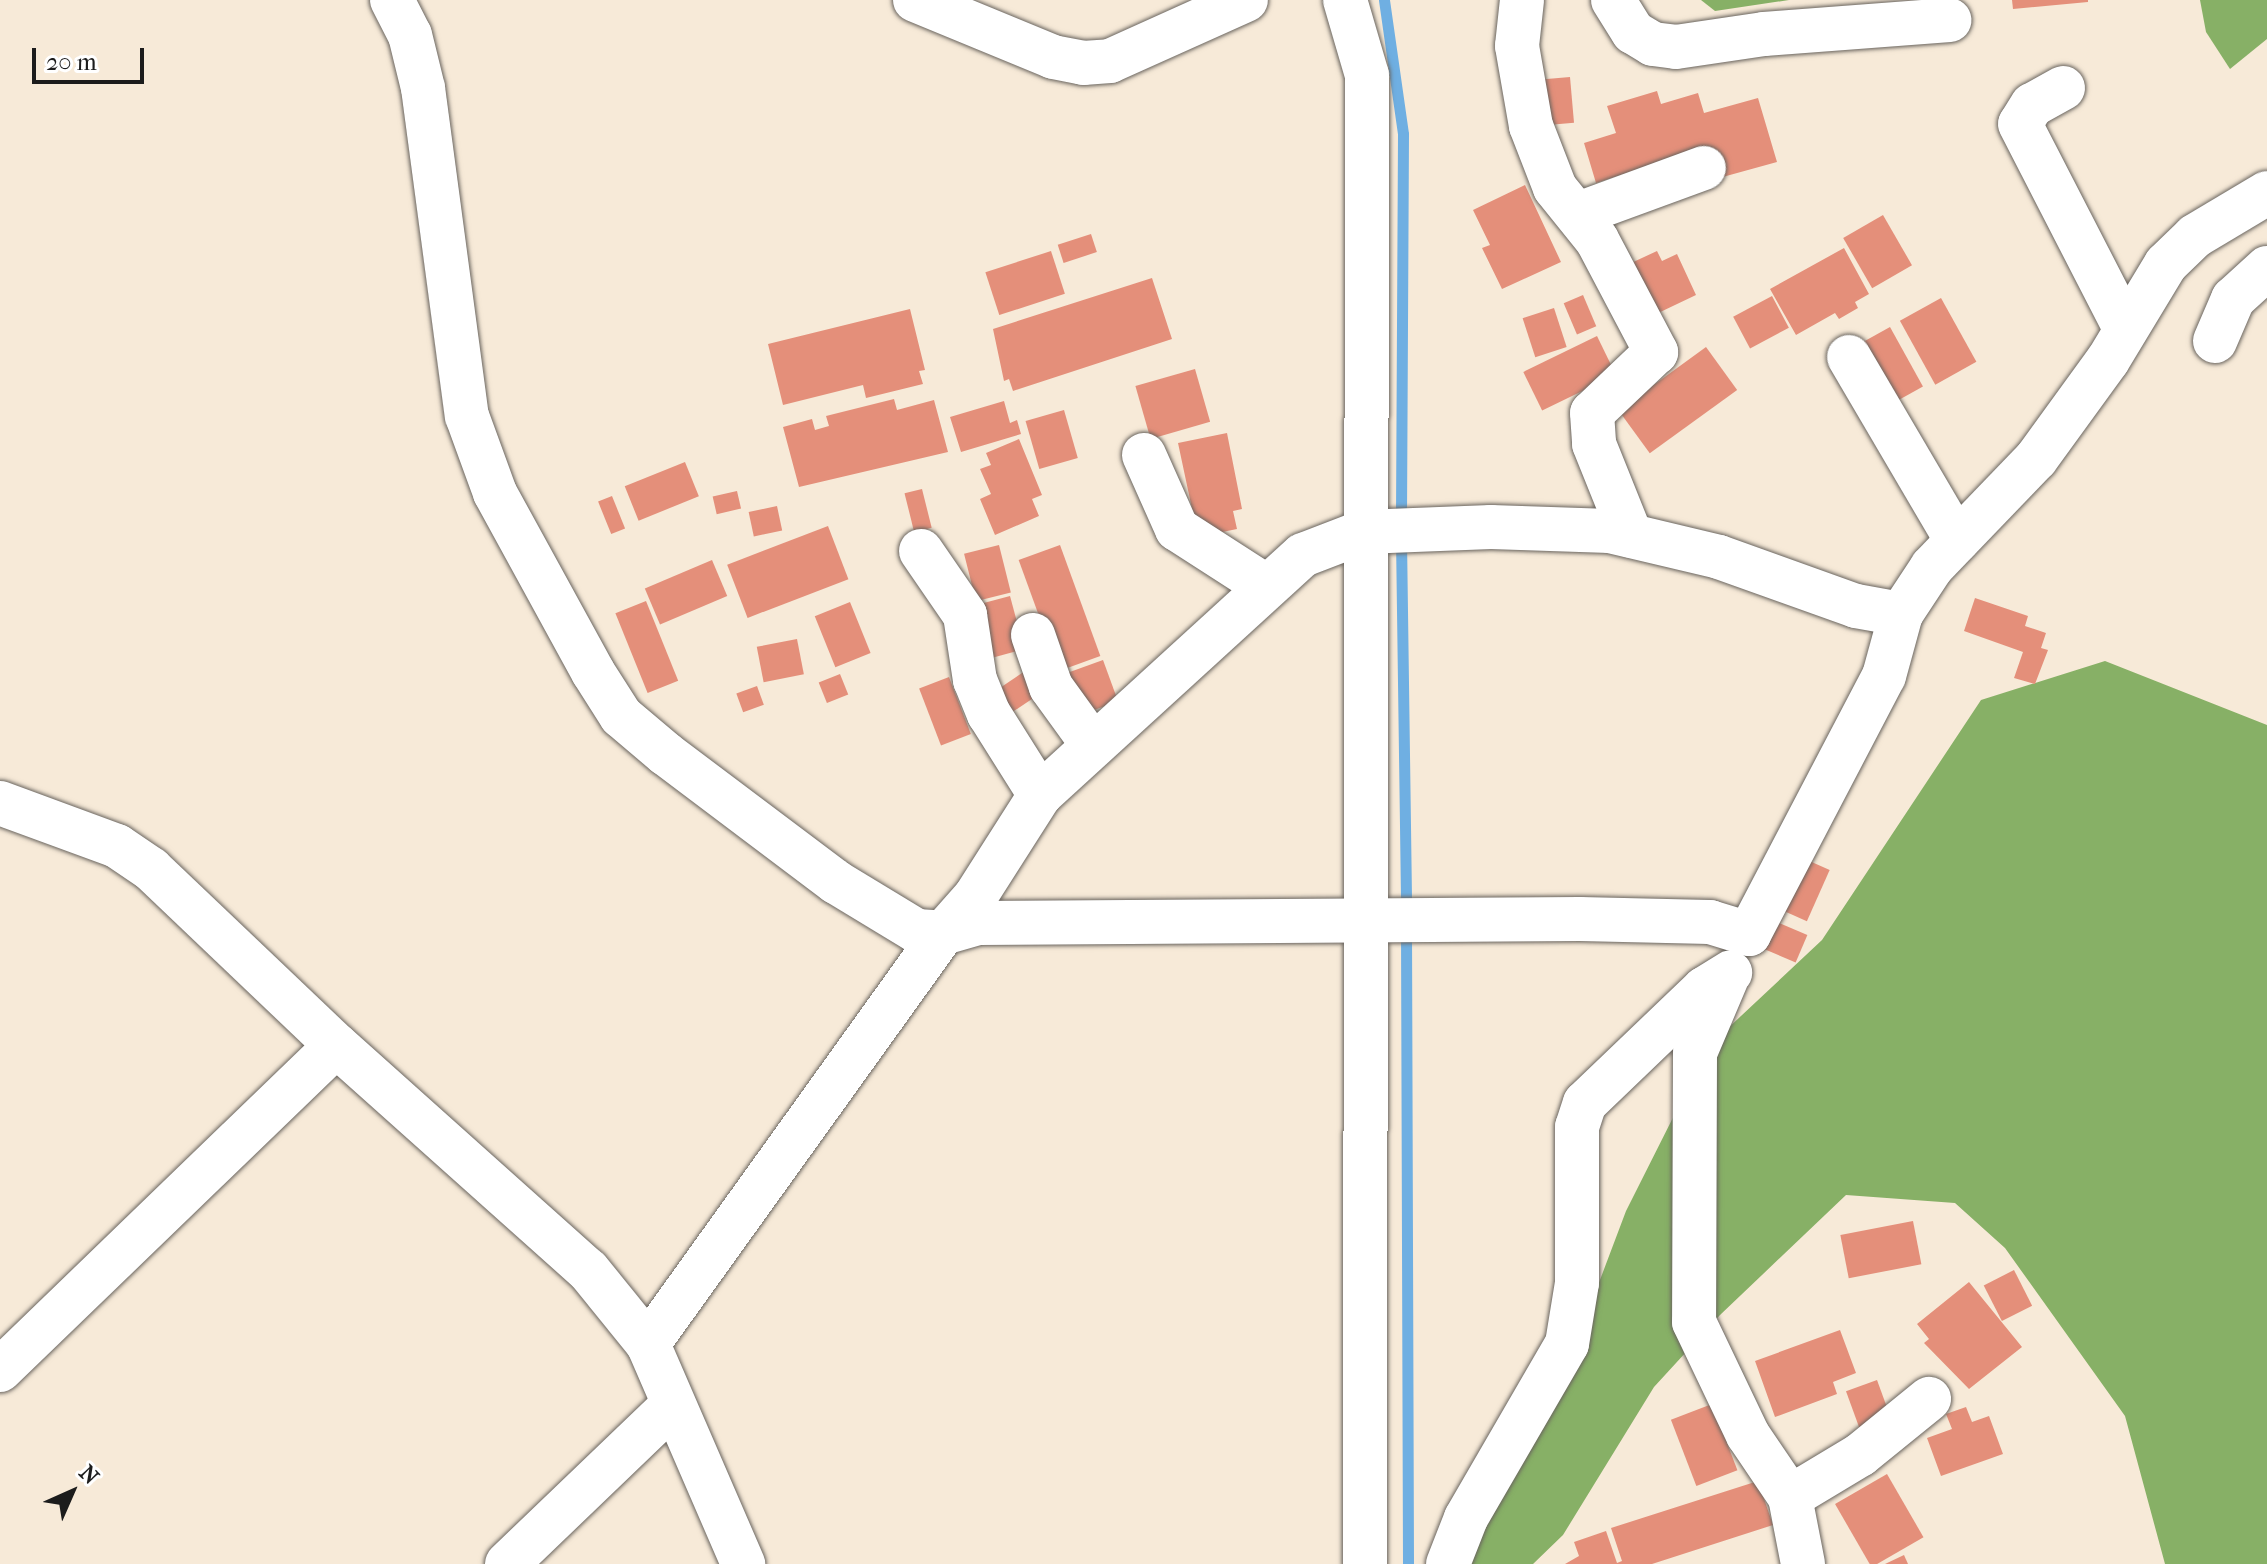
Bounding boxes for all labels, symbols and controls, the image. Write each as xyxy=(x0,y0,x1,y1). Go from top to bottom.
scale bar xyxy=(36,32,148,82)
text: 20 m xyxy=(46,48,97,76)
north arrow xyxy=(32,1452,112,1532)
text: N xyxy=(74,1460,104,1490)

